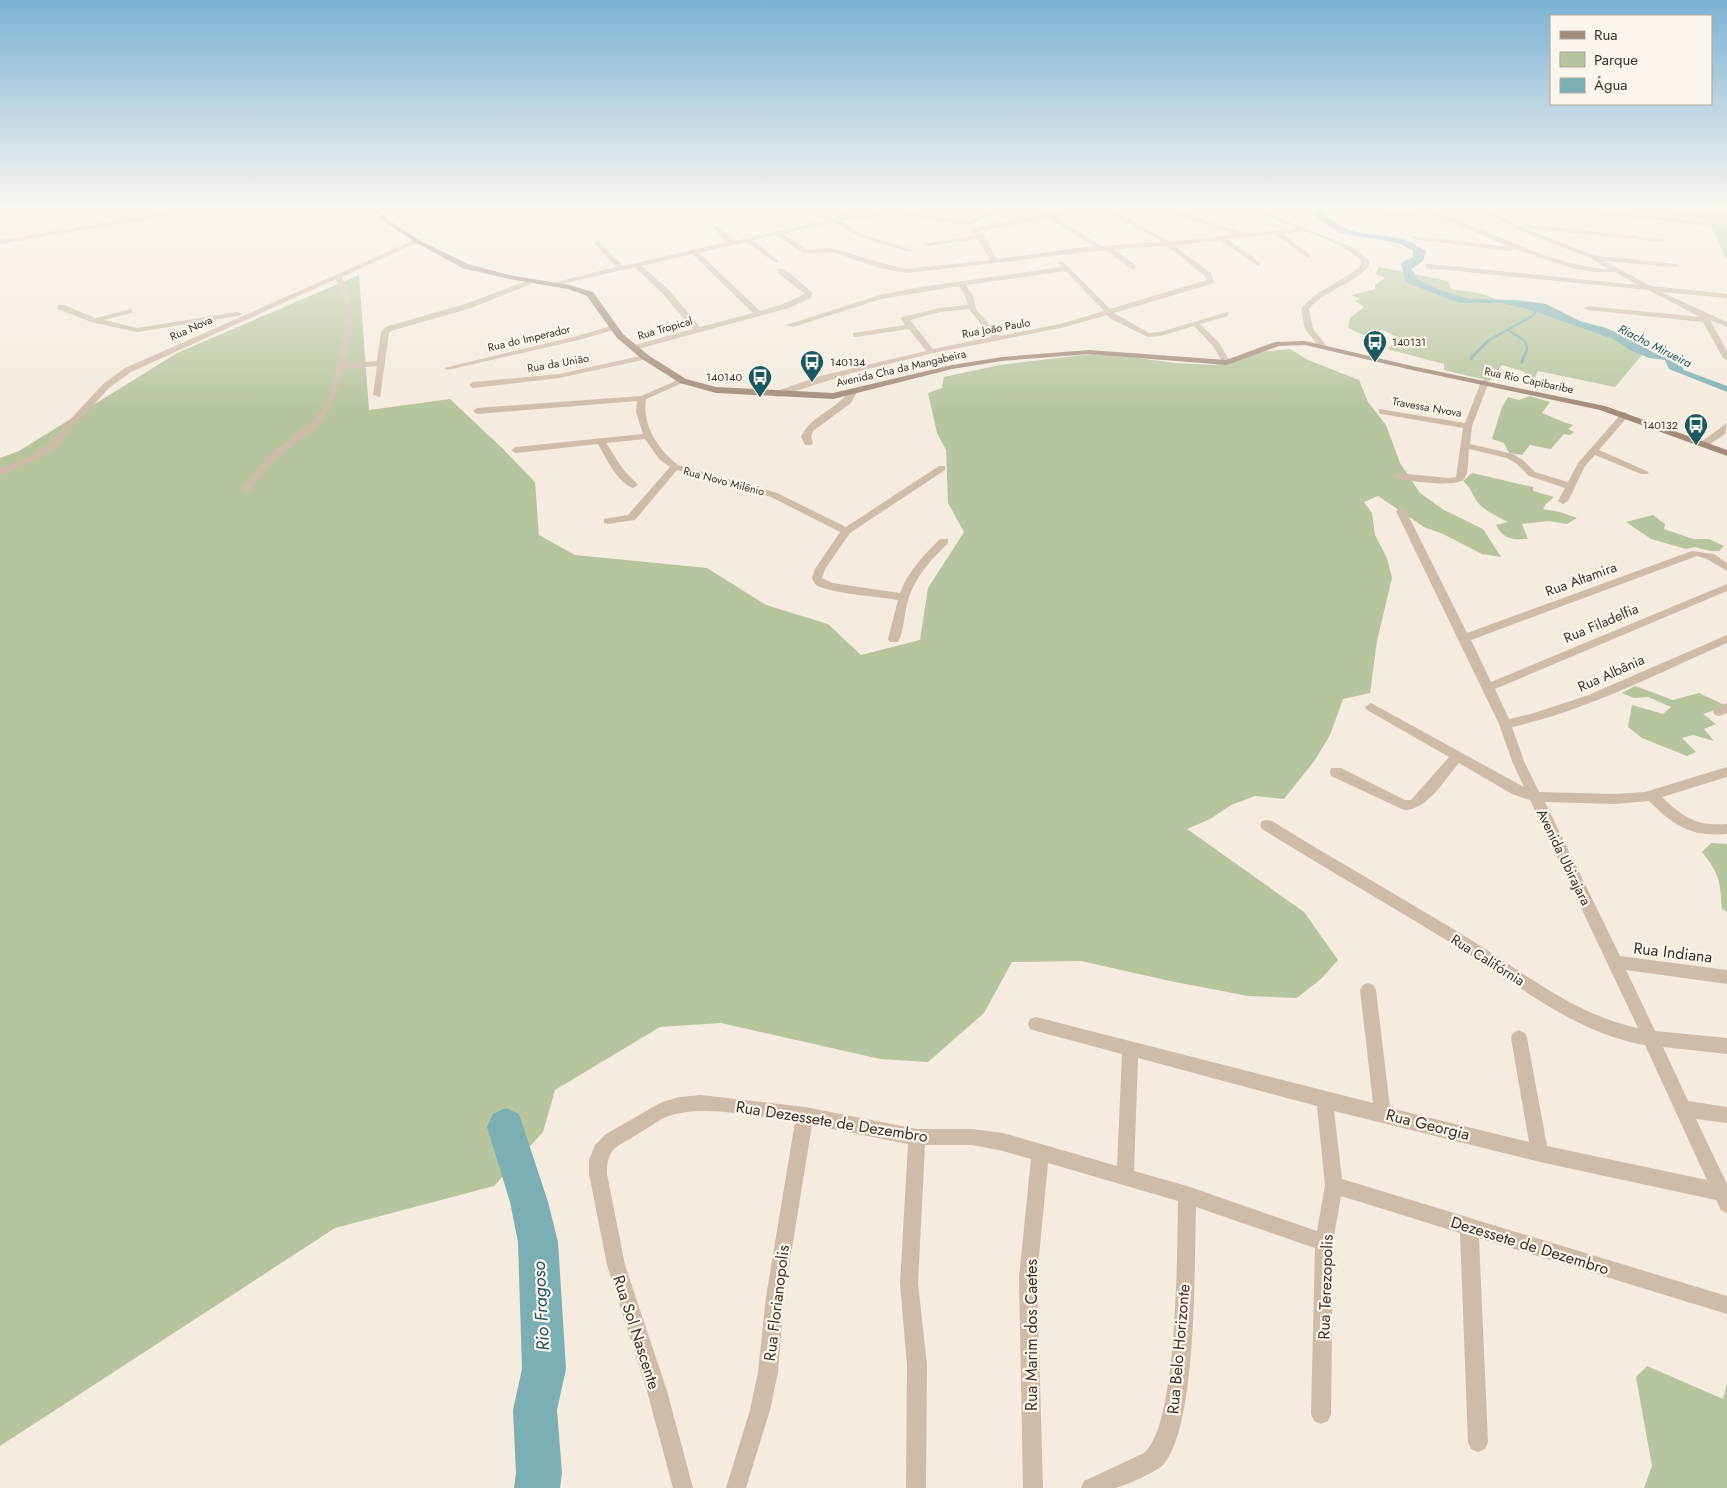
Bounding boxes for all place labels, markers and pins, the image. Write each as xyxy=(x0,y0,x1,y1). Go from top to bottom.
bus stop icon: 140131 xyxy=(1362,329,1388,363)
place label: 140131 xyxy=(1392,334,1426,350)
bus stop icon: 140134 xyxy=(799,349,825,383)
place label: 140134 xyxy=(830,354,866,370)
bus stop icon: 140140 xyxy=(747,364,773,398)
place label: 140140 xyxy=(706,369,742,385)
bus stop icon: 140132 xyxy=(1683,412,1709,446)
place label: 140132 xyxy=(1643,417,1678,433)

